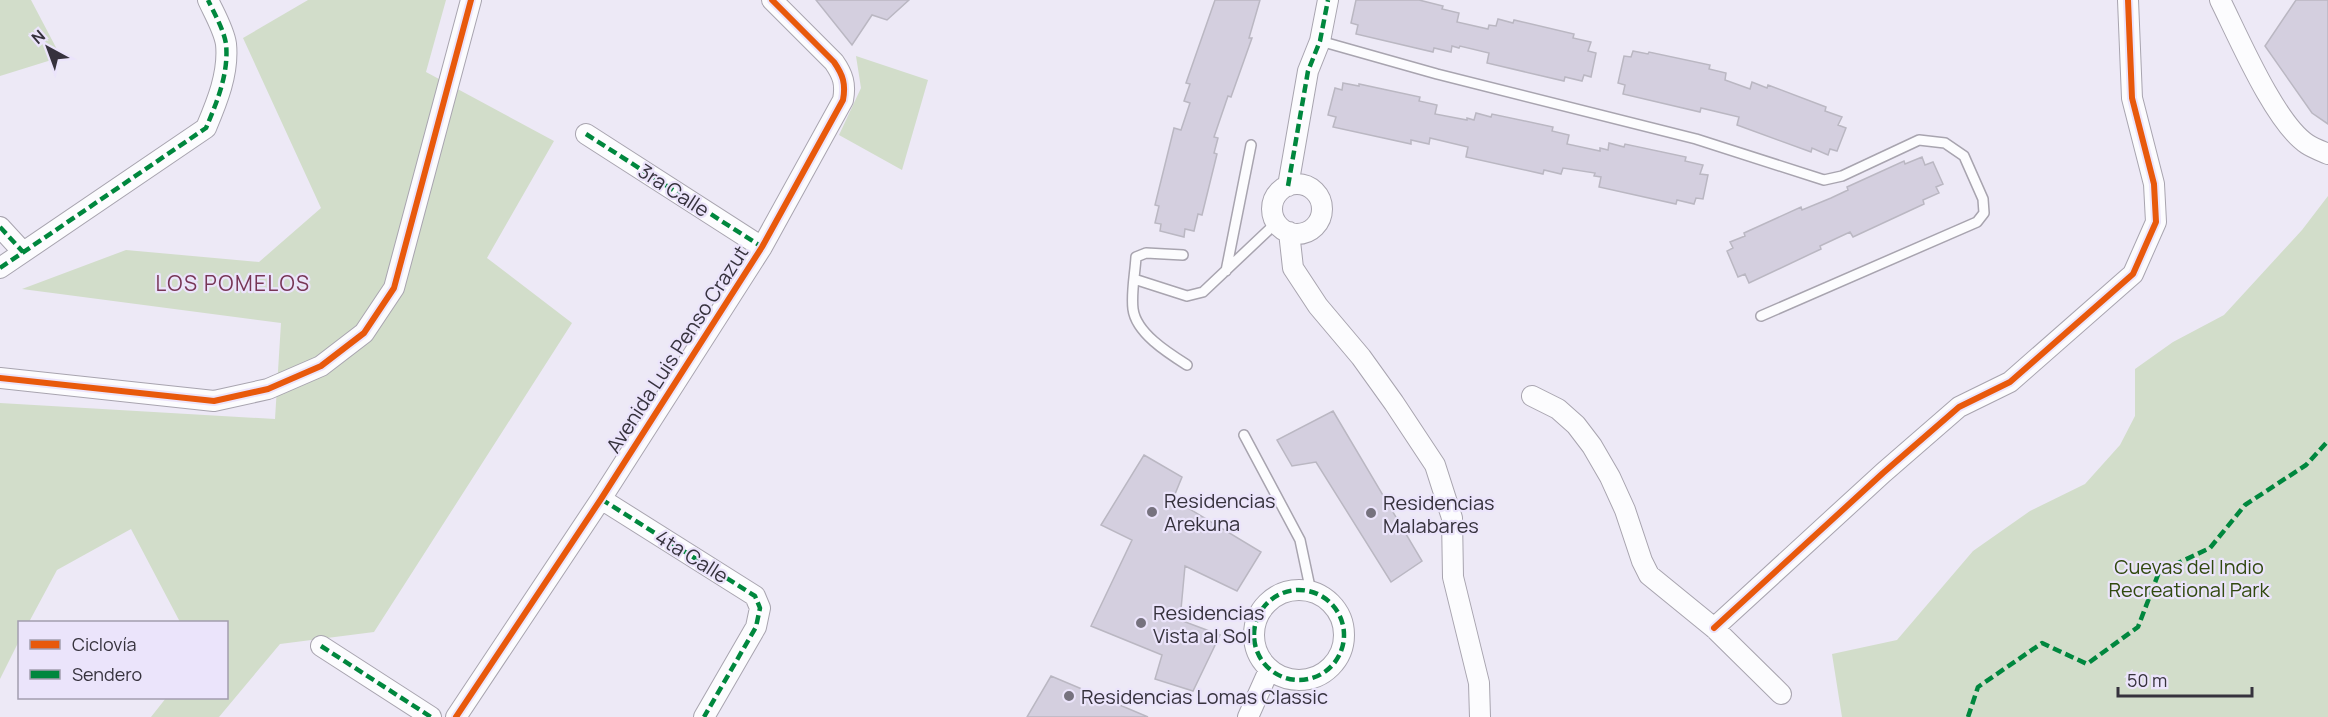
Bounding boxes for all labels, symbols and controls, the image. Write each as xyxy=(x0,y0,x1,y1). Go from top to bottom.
north arrow xyxy=(18,18,78,78)
text: N xyxy=(27,25,50,49)
street label: 3ra Calle xyxy=(633,157,715,223)
street label: Avenida Luis Penso Crazut xyxy=(600,240,754,458)
district label: LOS POMELOS xyxy=(155,269,311,297)
place label: Residencias Arekuna xyxy=(1164,487,1276,537)
place label: Residencias Malabares xyxy=(1383,489,1495,539)
marker: Residencias Arekuna xyxy=(1145,505,1159,519)
marker: Residencias Malabares xyxy=(1364,506,1378,520)
street label: 4ta Calle xyxy=(650,523,734,589)
park label: Cuevas del Indio Recreational Park xyxy=(2108,553,2271,603)
place label: Residencias Vista al Sol xyxy=(1153,599,1265,649)
marker: Residencias Vista al Sol xyxy=(1134,616,1148,630)
legend xyxy=(18,621,228,699)
text: Ciclovía xyxy=(72,632,137,656)
scale bar xyxy=(2118,660,2252,698)
text: Sendero xyxy=(72,662,142,686)
text: 50 m xyxy=(2127,668,2167,692)
place label: Residencias Lomas Classic xyxy=(1081,683,1328,710)
marker: Residencias Lomas Classic xyxy=(1062,689,1076,703)

